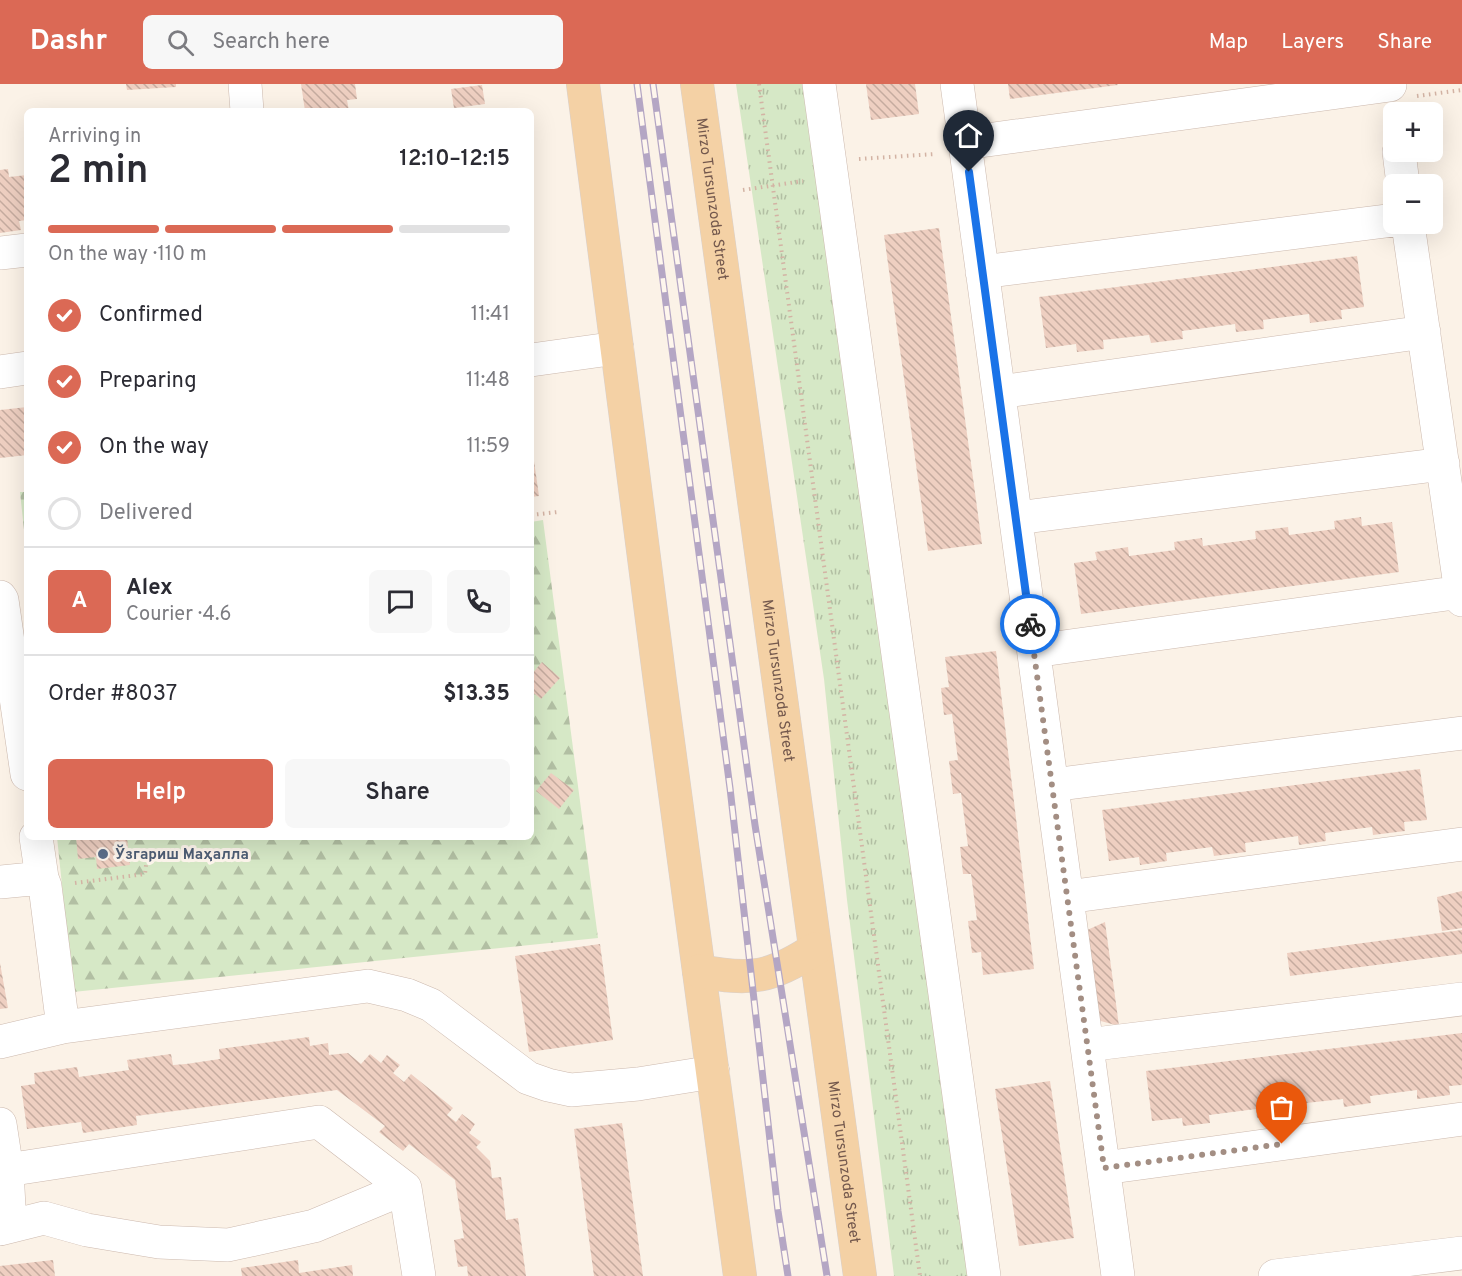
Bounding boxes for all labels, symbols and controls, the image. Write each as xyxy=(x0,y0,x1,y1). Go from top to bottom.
search box xyxy=(143,15,563,69)
text: Dashr xyxy=(30,24,107,60)
icon: search xyxy=(164,26,197,59)
text: Search here xyxy=(212,29,330,56)
text: Map xyxy=(1209,29,1248,56)
text: Layers xyxy=(1281,29,1344,56)
text: Share xyxy=(1377,29,1432,56)
map controls xyxy=(1383,102,1443,234)
button: + xyxy=(1383,102,1443,162)
pin xyxy=(943,110,994,172)
street label: Mirzo Tursunzoda Street xyxy=(691,117,732,282)
icon: home xyxy=(952,119,985,152)
text: Arriving in xyxy=(48,124,141,150)
text: 12:10–12:15 xyxy=(399,146,510,173)
text: 2 min xyxy=(48,148,149,197)
button: − xyxy=(1383,174,1443,234)
text: On the way · 110 m xyxy=(48,242,207,268)
icon: check xyxy=(48,299,81,332)
text: Confirmed xyxy=(99,302,203,329)
text: 11:41 xyxy=(471,302,510,328)
icon: check xyxy=(48,365,81,398)
text: Preparing xyxy=(99,368,197,395)
text: 11:48 xyxy=(466,368,510,394)
icon: check xyxy=(48,431,81,464)
text: On the way xyxy=(99,434,209,461)
text: 11:59 xyxy=(466,434,510,460)
text: Delivered xyxy=(99,500,193,527)
button: chat xyxy=(369,570,432,633)
button: phone xyxy=(447,570,510,633)
text: Alex xyxy=(126,575,173,602)
text: A xyxy=(72,588,87,615)
courier xyxy=(1000,594,1060,654)
street label: Mirzo Tursunzoda Street xyxy=(757,598,798,763)
text: Courier · 4.6 xyxy=(126,602,231,628)
icon: bike xyxy=(1014,608,1047,641)
text: Order #8037 xyxy=(48,681,177,708)
text: $13.35 xyxy=(443,681,510,708)
button: Help xyxy=(48,759,273,828)
button: Share xyxy=(285,759,510,828)
place label: Ўзгариш Маҳалла xyxy=(115,844,249,865)
marker: Ўзгариш Маҳалла xyxy=(96,847,110,861)
street label: Mirzo Tursunzoda Street xyxy=(822,1080,863,1245)
pin xyxy=(1256,1082,1307,1144)
icon: bag xyxy=(1265,1091,1298,1124)

